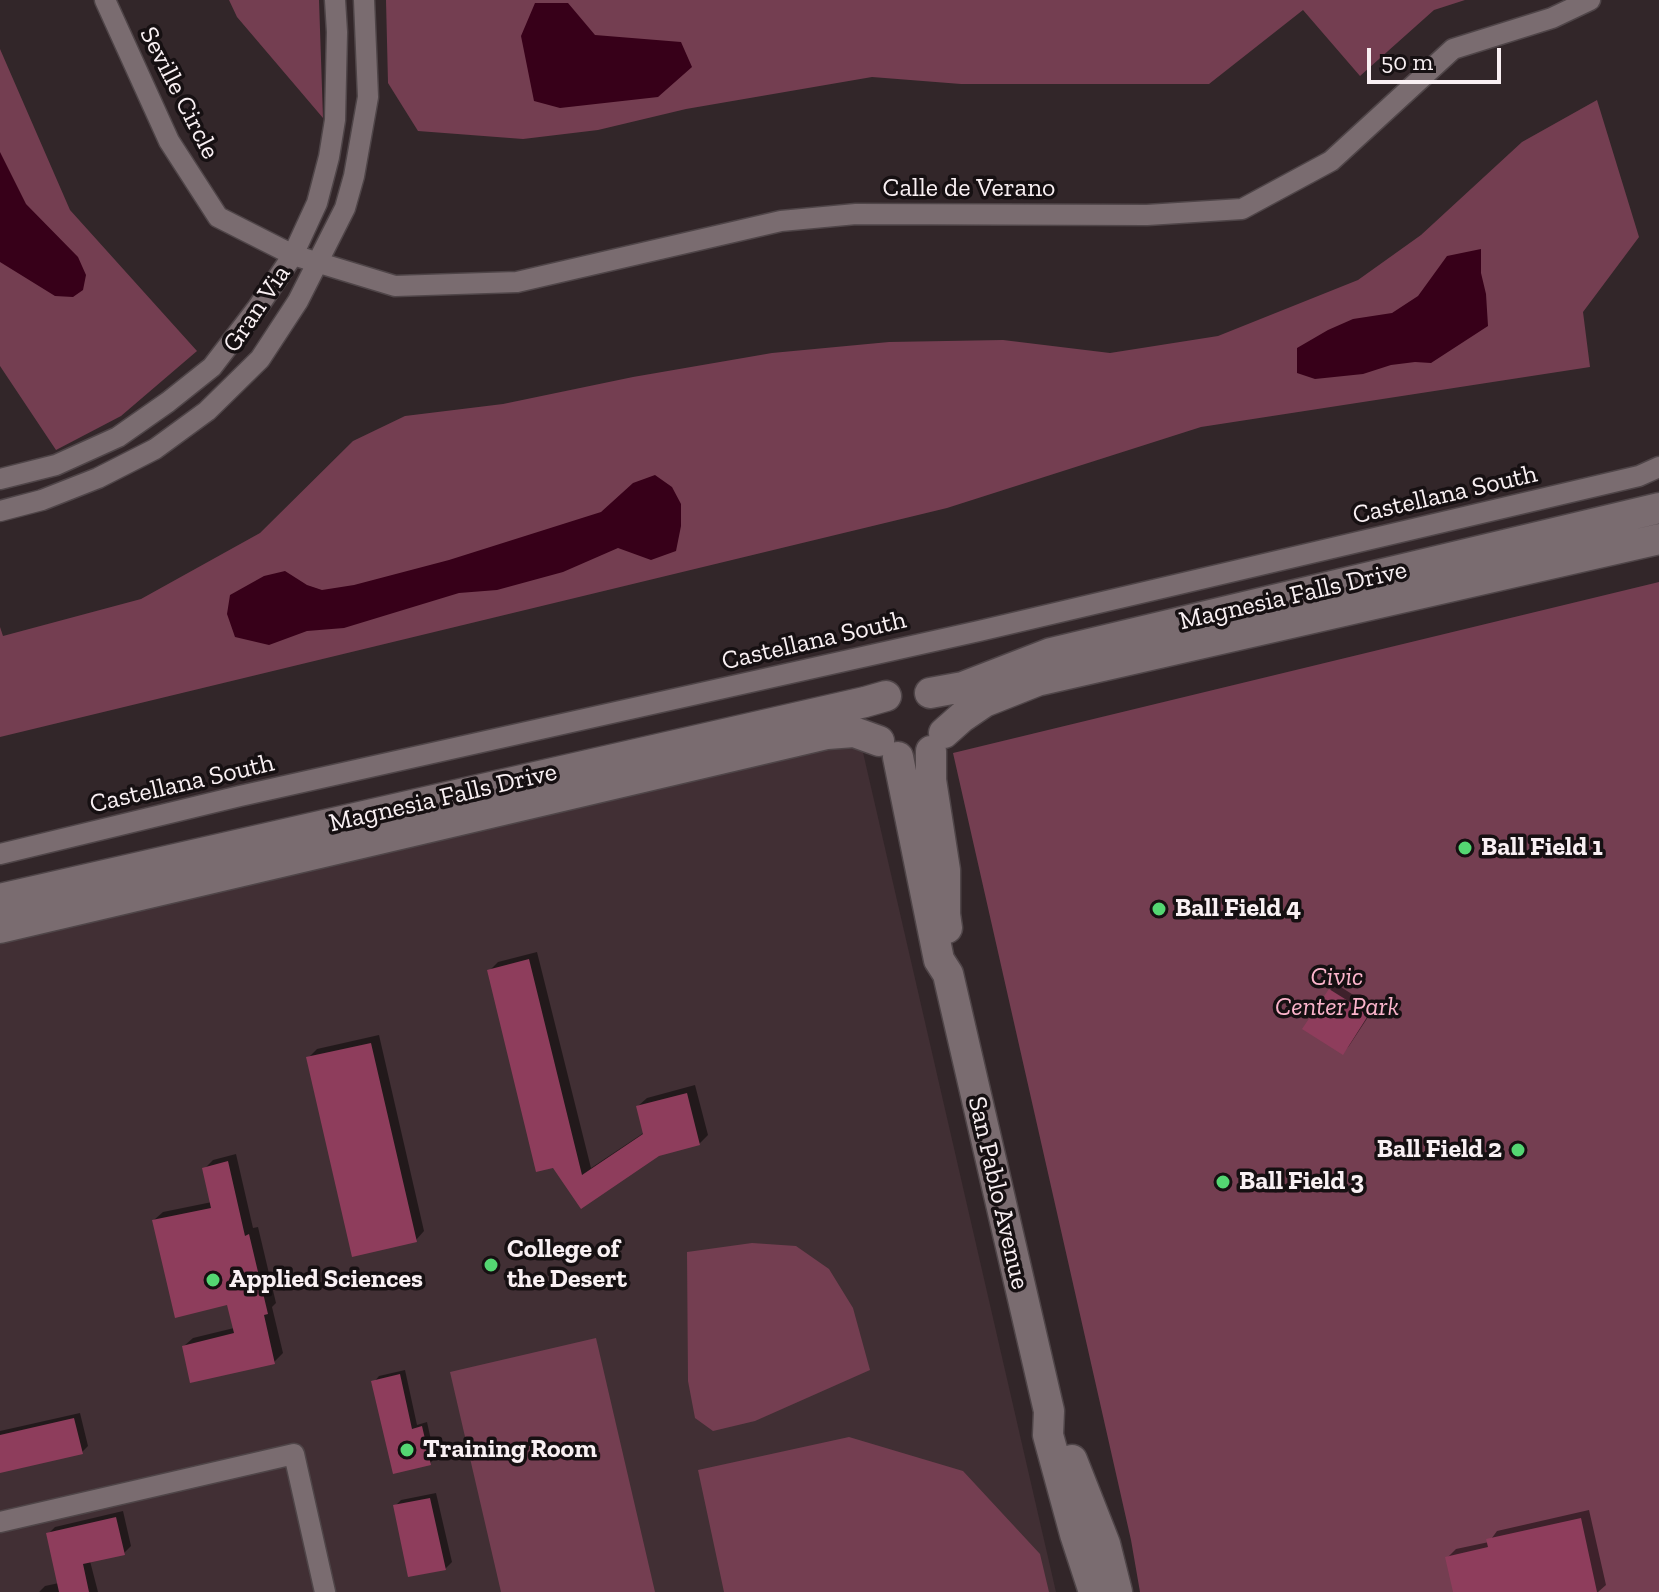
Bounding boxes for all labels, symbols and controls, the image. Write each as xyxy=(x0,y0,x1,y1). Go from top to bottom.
street label: Seville Circle xyxy=(132,22,226,164)
scale bar xyxy=(1371,32,1505,82)
text: 50 m xyxy=(1381,47,1433,76)
street label: Calle de Verano xyxy=(883,173,1055,205)
street label: Gran Via xyxy=(217,259,297,359)
street label: Castellana South xyxy=(1350,459,1540,531)
street label: Magnesia Falls Drive xyxy=(1176,555,1410,637)
street label: Castellana South xyxy=(719,605,909,677)
street label: Castellana South xyxy=(87,748,277,820)
street label: Magnesia Falls Drive xyxy=(326,757,560,839)
place label: Ball Field 1 xyxy=(1481,832,1603,864)
marker: Ball Field 1 xyxy=(1456,839,1474,857)
place label: Ball Field 4 xyxy=(1175,893,1301,925)
marker: Ball Field 4 xyxy=(1150,900,1168,918)
park label: Civic Center Park xyxy=(1275,962,1399,1024)
street label: San Pablo Avenue xyxy=(961,1094,1035,1292)
place label: Ball Field 2 xyxy=(1377,1134,1502,1166)
marker: Ball Field 2 xyxy=(1509,1141,1527,1159)
place label: Ball Field 3 xyxy=(1239,1166,1364,1198)
marker: Ball Field 3 xyxy=(1214,1173,1232,1191)
place label: College of the Desert xyxy=(507,1234,627,1296)
marker: College of the Desert xyxy=(482,1256,500,1274)
place label: Applied Sciences xyxy=(229,1264,423,1296)
marker: Applied Sciences xyxy=(204,1271,222,1289)
place label: Training Room xyxy=(423,1434,597,1466)
marker: Training Room xyxy=(398,1441,416,1459)

